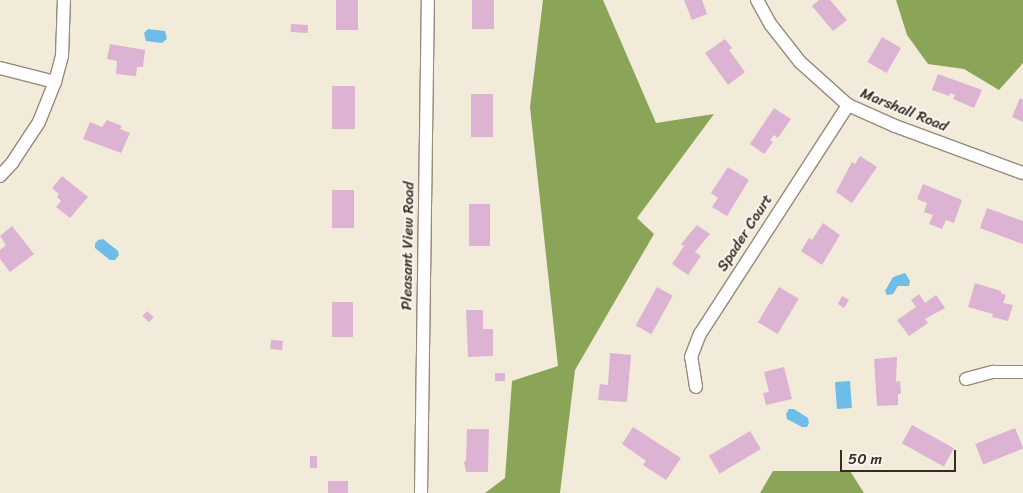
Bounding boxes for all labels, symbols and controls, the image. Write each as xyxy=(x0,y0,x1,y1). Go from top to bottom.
street label: Marshall Road xyxy=(858,84,950,136)
street label: Pleasant View Road xyxy=(398,181,418,311)
street label: Spader Court xyxy=(713,191,777,275)
scale bar xyxy=(843,440,959,472)
text: 50 m xyxy=(848,446,882,472)

